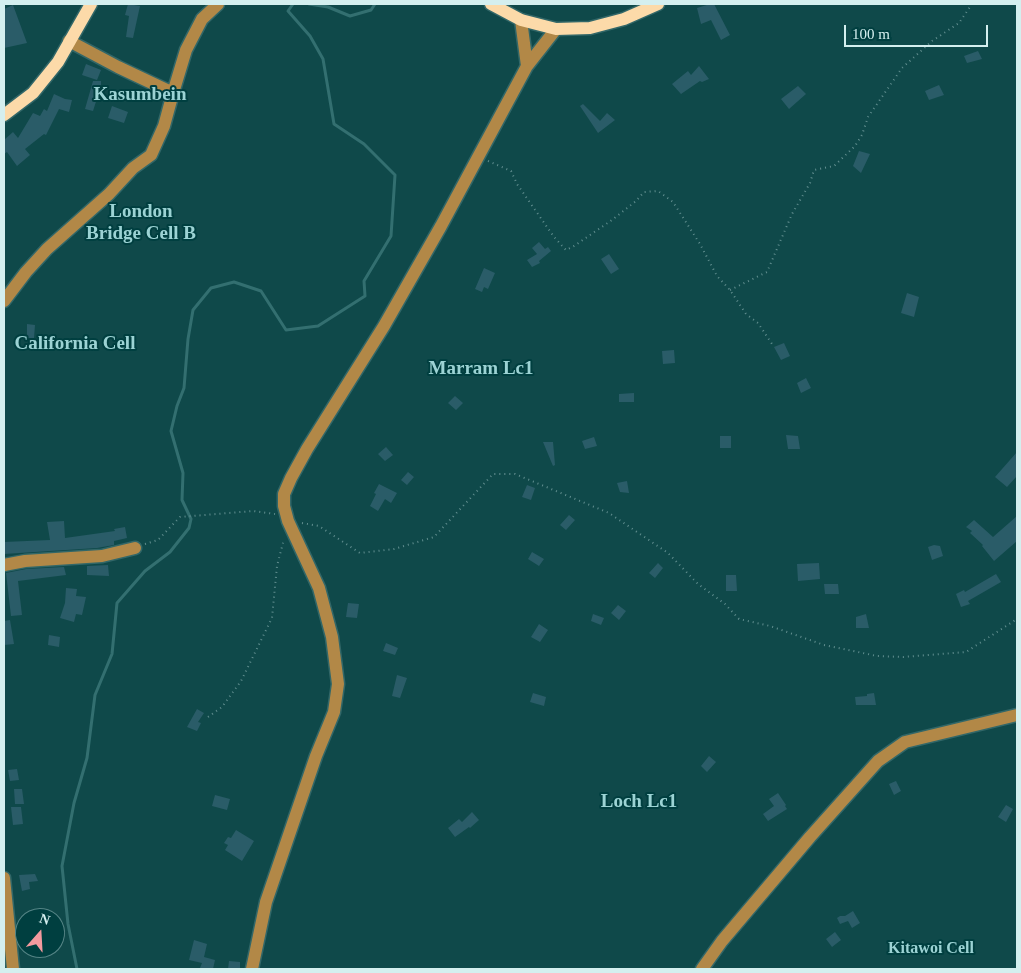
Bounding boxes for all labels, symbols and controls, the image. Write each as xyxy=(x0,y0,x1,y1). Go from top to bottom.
scale bar xyxy=(846,15,990,47)
text: 100 m xyxy=(852,26,890,42)
district label: Kasumbein xyxy=(94,84,186,106)
district label: London Bridge Cell B xyxy=(86,201,196,245)
district label: California Cell xyxy=(15,333,135,355)
district label: Marram Lc1 xyxy=(429,358,533,380)
district label: Loch Lc1 xyxy=(601,791,677,813)
north arrow xyxy=(15,908,65,958)
text: N xyxy=(37,911,52,928)
district label: Kitawoi Cell xyxy=(888,939,974,959)

